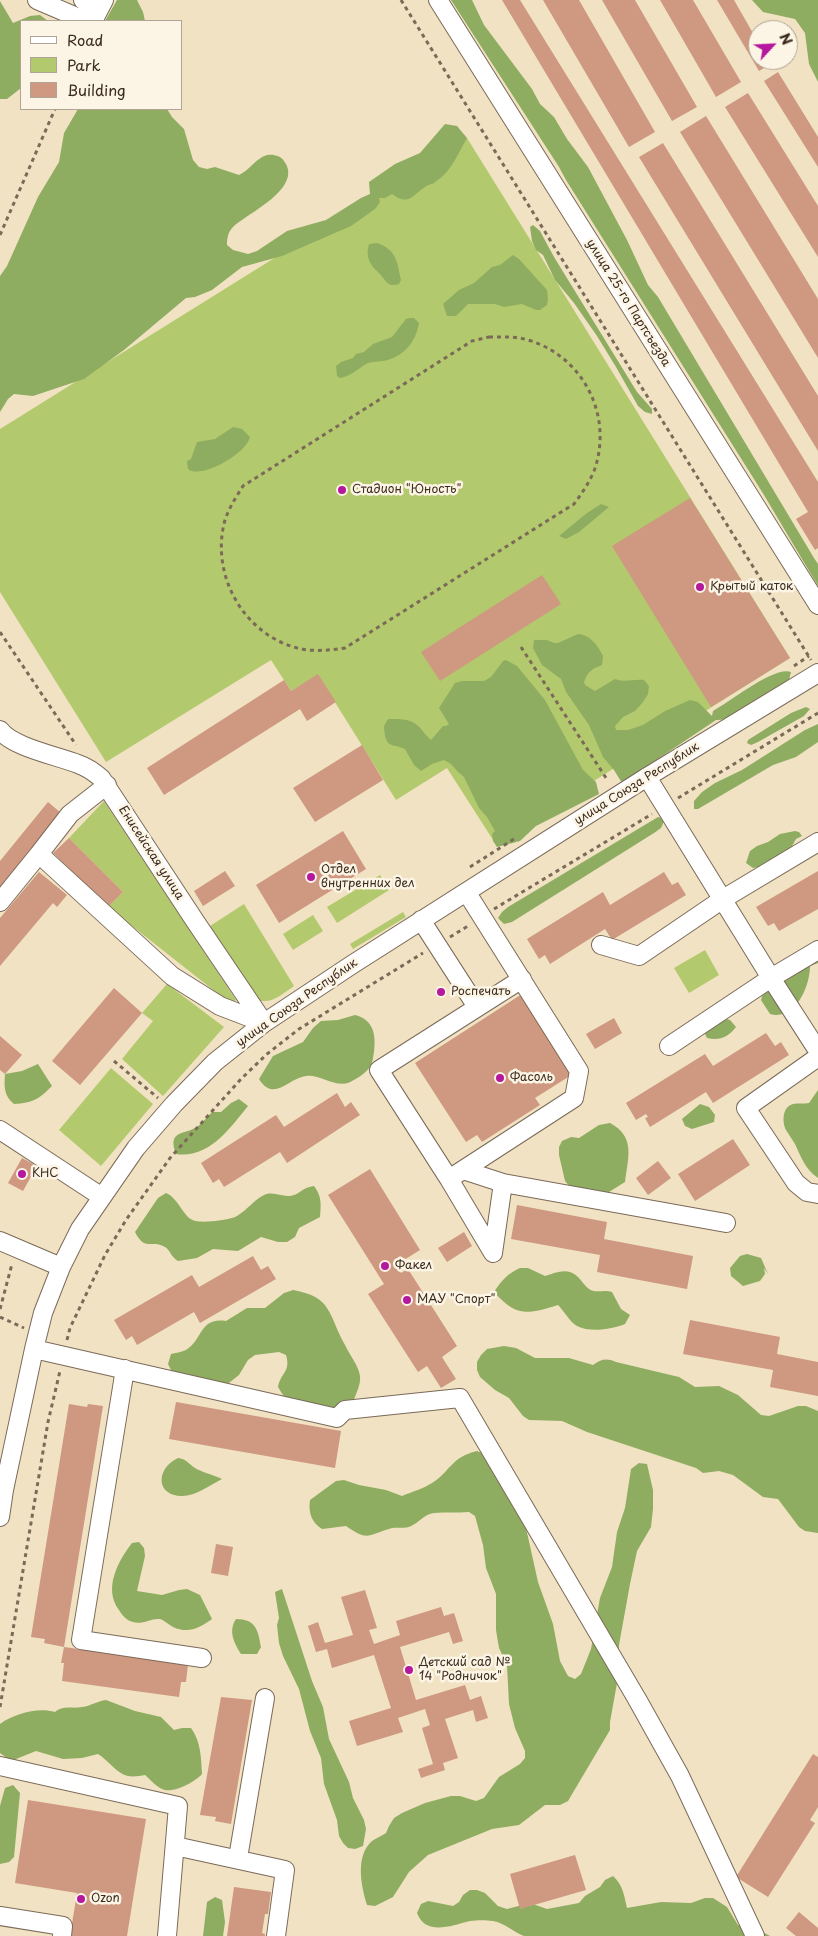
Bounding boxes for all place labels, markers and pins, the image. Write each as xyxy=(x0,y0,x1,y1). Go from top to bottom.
place label: Стадион "Юность" xyxy=(352,483,461,497)
marker: Стадион "Юность" xyxy=(336,484,348,496)
place label: Крытый каток xyxy=(710,580,793,594)
marker: Крытый каток xyxy=(694,581,706,593)
place label: Отдел внутренних дел xyxy=(321,863,414,891)
marker: Отдел внутренних дел xyxy=(305,871,317,883)
place label: Роспечать xyxy=(451,985,510,999)
marker: Роспечать xyxy=(435,986,447,998)
place label: Фасоль xyxy=(510,1071,553,1085)
marker: Фасоль xyxy=(494,1072,506,1084)
place label: КНС xyxy=(32,1167,59,1181)
marker: КНС xyxy=(16,1168,28,1180)
place label: Факел xyxy=(395,1259,432,1273)
marker: Факел xyxy=(379,1260,391,1272)
place label: МАУ "Спорт" xyxy=(417,1293,495,1307)
marker: МАУ "Спорт" xyxy=(401,1294,413,1306)
place label: Детский сад № 14 "Родничок" xyxy=(419,1656,510,1684)
marker: Детский сад № 14 "Родничок" xyxy=(403,1664,415,1676)
place label: Ozon xyxy=(91,1892,120,1906)
marker: Ozon xyxy=(75,1893,87,1905)

